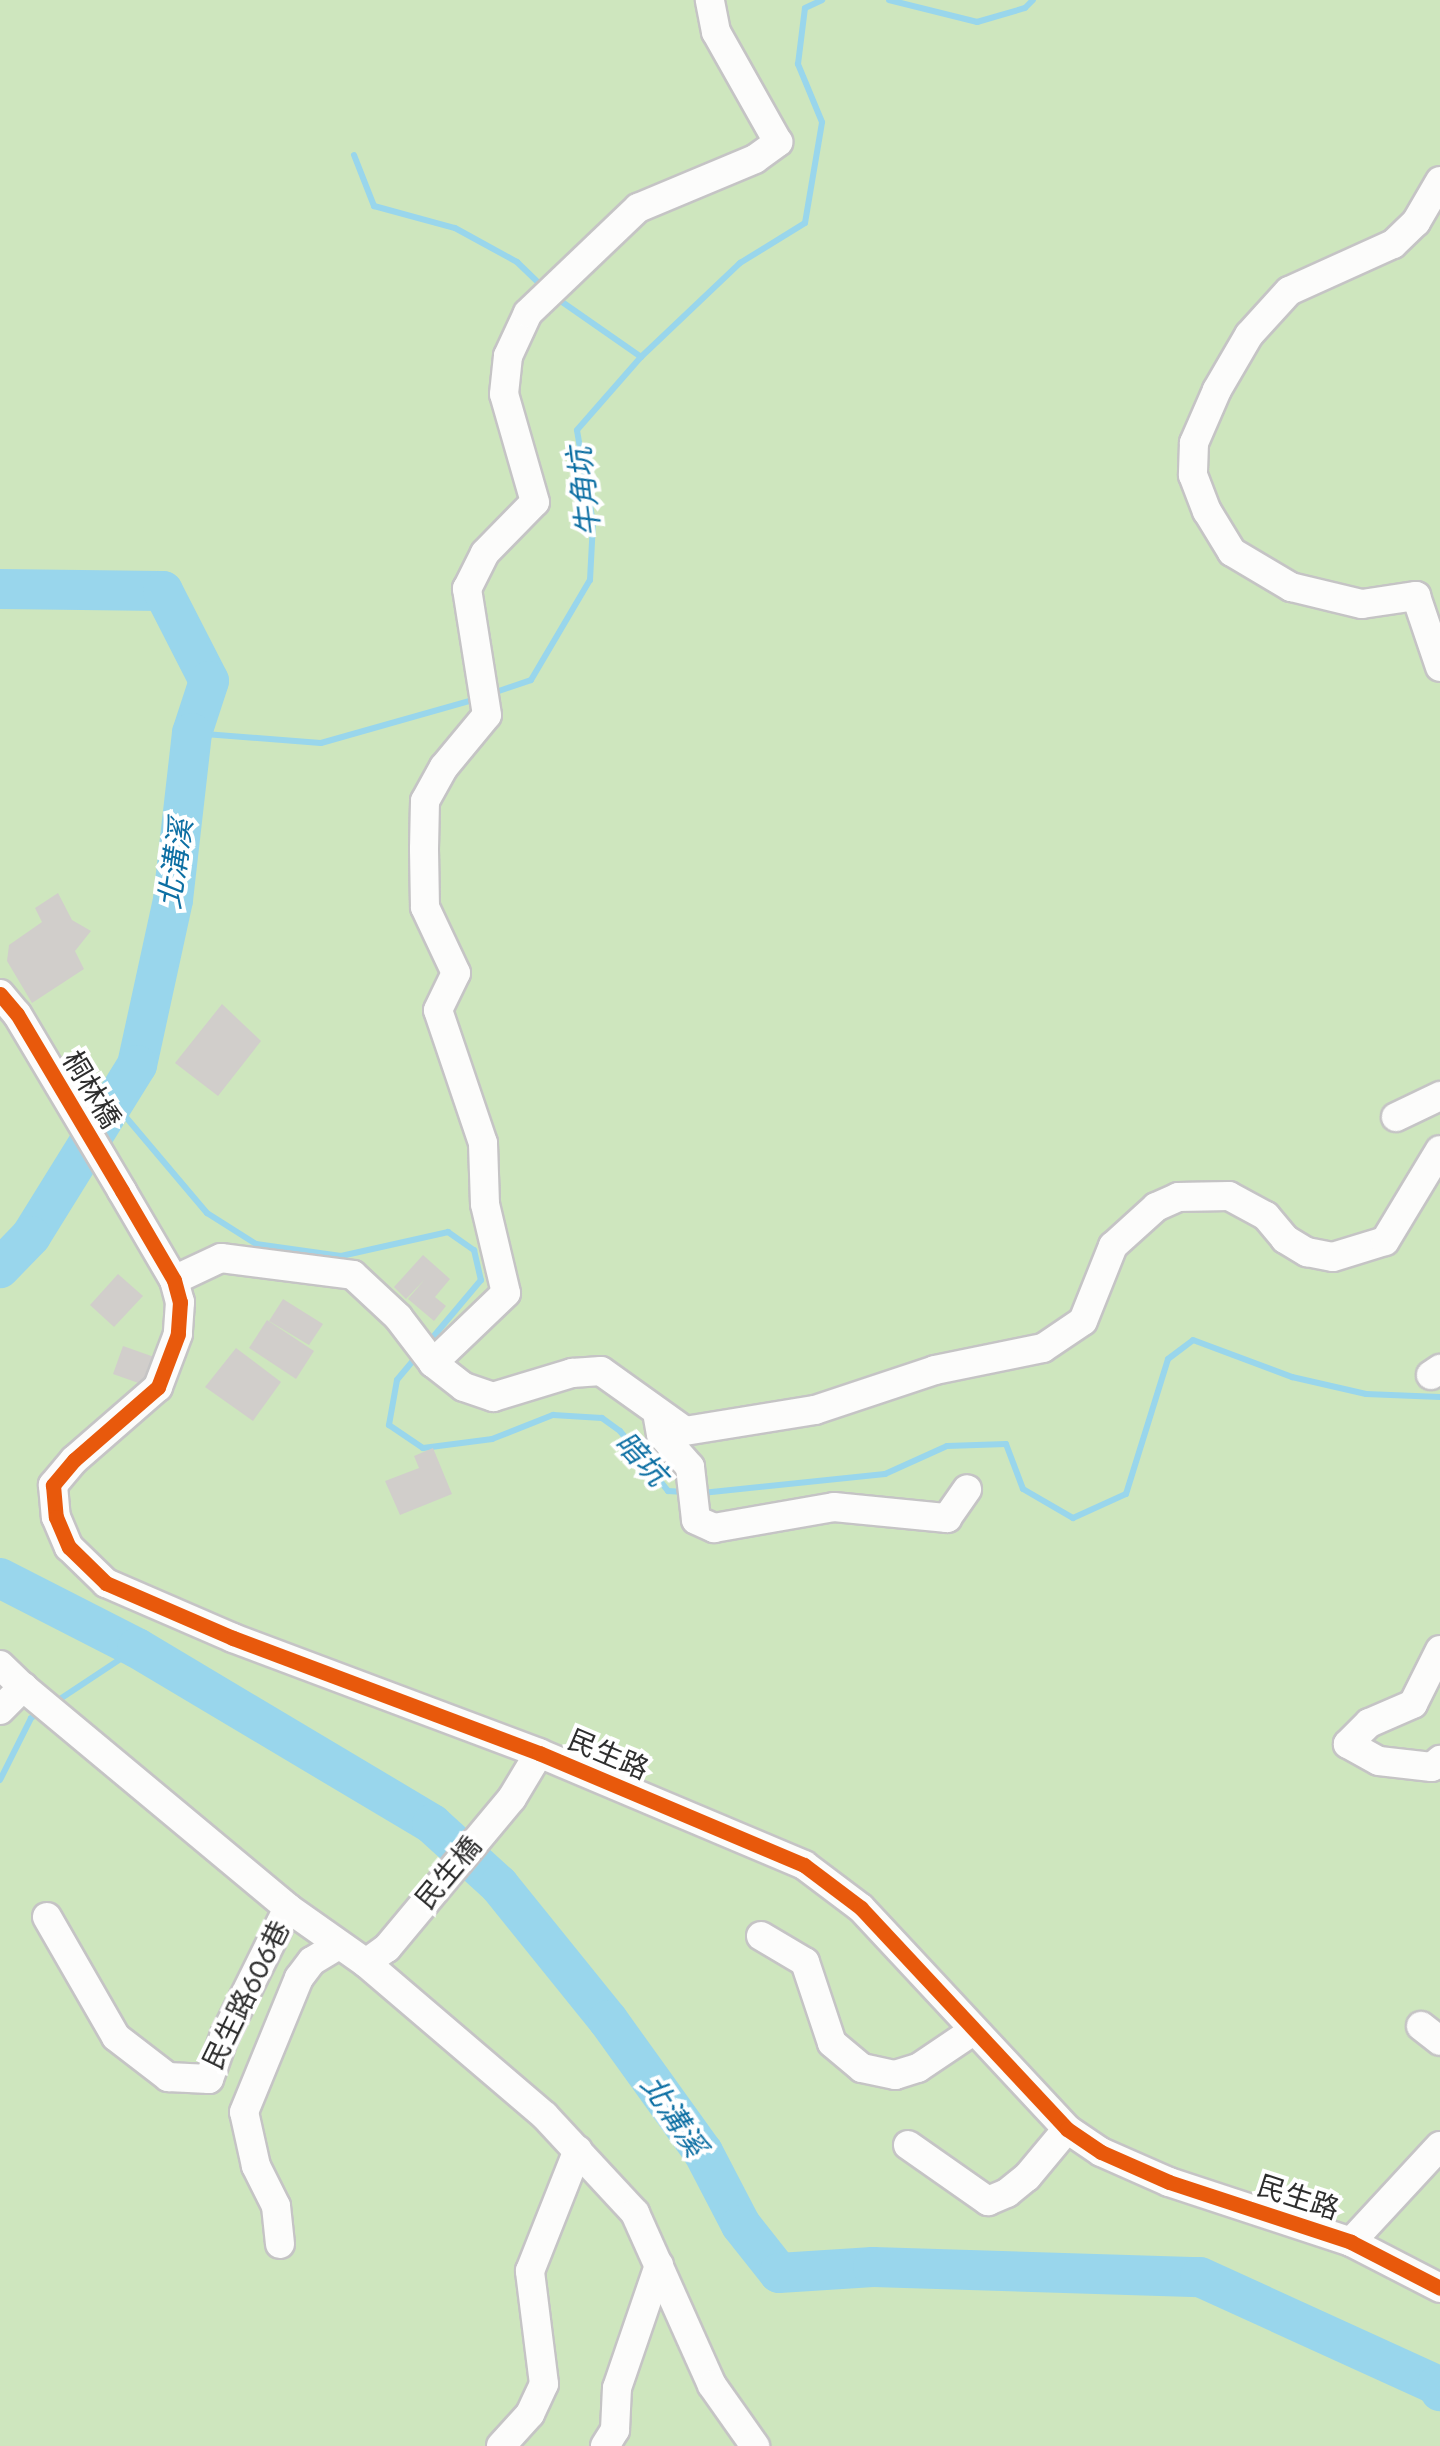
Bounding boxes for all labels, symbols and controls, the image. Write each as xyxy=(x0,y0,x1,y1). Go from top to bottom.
water label: 牛角坑 xyxy=(562,445,608,539)
water label: 北溝溪 xyxy=(152,817,200,911)
street label: 桐林橋 xyxy=(55,1045,127,1135)
water label: 暗坑 xyxy=(607,1425,675,1493)
street label: 民生路 xyxy=(563,1723,653,1787)
street label: 民生橋 xyxy=(409,1830,489,1916)
street label: 民生路606巷 xyxy=(197,1915,297,2075)
water label: 北溝溪 xyxy=(633,2069,713,2163)
street label: 民生路 xyxy=(1253,2169,1343,2227)

